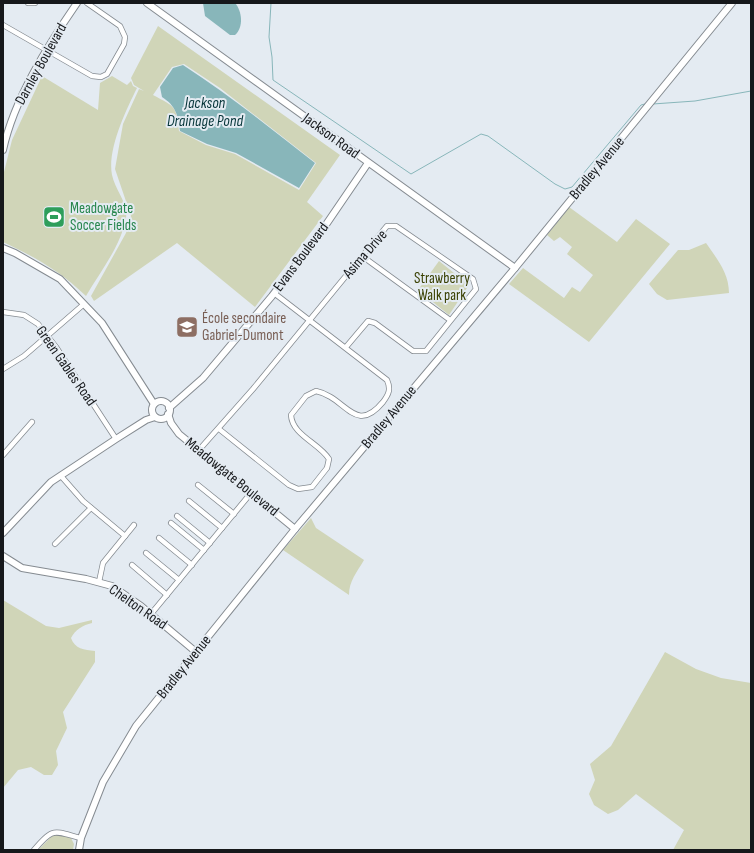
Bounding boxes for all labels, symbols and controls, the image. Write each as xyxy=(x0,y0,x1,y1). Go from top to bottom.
street label: Darnley Boulevard xyxy=(11,20,71,108)
water label: Jackson Drainage Pond xyxy=(167,94,244,131)
street label: Jackson Road xyxy=(298,108,363,163)
street label: Bradley Avenue xyxy=(565,133,629,203)
place label: Meadowgate Soccer Fields xyxy=(70,199,136,235)
sports icon: Meadowgate Soccer Fields xyxy=(41,204,67,230)
street label: Evans Boulevard xyxy=(269,219,333,295)
street label: Asima Drive xyxy=(338,226,391,283)
park label: Strawberry Walk park xyxy=(414,269,470,305)
place label: École secondaire Gabriel-Dumont xyxy=(202,309,286,345)
school or university icon: École secondaire Gabriel-Dumont xyxy=(174,314,200,340)
street label: Green Gables Road xyxy=(31,322,101,410)
street label: Bradley Avenue xyxy=(357,382,421,452)
street label: Meadowgate Boulevard xyxy=(181,433,283,521)
street label: Chelton Road xyxy=(105,580,171,634)
street label: Bradley Avenue xyxy=(153,631,215,703)

